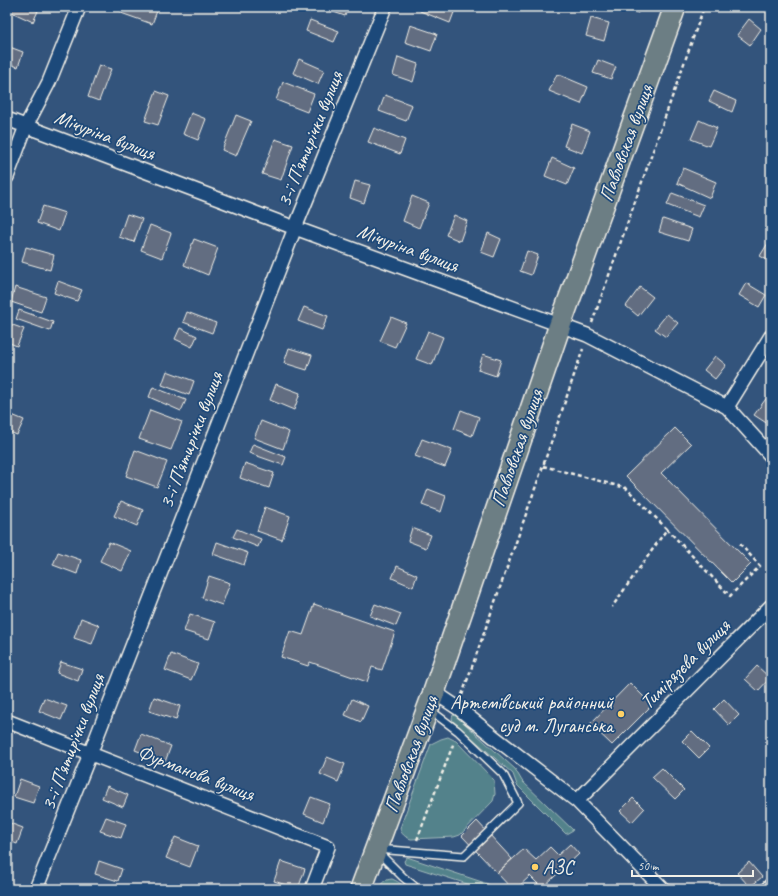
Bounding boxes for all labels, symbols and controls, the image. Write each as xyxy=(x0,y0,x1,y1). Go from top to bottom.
street label: 3-ї П’ятирічки вулиця xyxy=(271,67,349,211)
street label: Павловская вулиця xyxy=(593,80,659,205)
street label: Мічуріна вулиця xyxy=(51,104,160,166)
street label: Мічуріна вулиця xyxy=(354,218,463,278)
street label: 3-ї П’ятирічки вулиця xyxy=(153,367,229,512)
street label: Павловская вулиця xyxy=(485,385,549,510)
street label: Тимірязєва вулиця xyxy=(635,613,736,714)
street label: 3-ї П’ятирічки вулиця xyxy=(35,669,111,814)
place label: Артемівський районний суд м. Луганська xyxy=(450,690,615,738)
street label: Павловская вулиця xyxy=(378,691,444,816)
marker: Артемівський районний суд м. Луганська xyxy=(616,709,626,719)
street label: Фурманова вулиця xyxy=(134,739,259,807)
scale bar xyxy=(632,852,753,878)
place label: АЗС xyxy=(543,855,576,880)
text: 50 m xyxy=(638,858,660,874)
marker: АЗС xyxy=(530,862,540,872)

